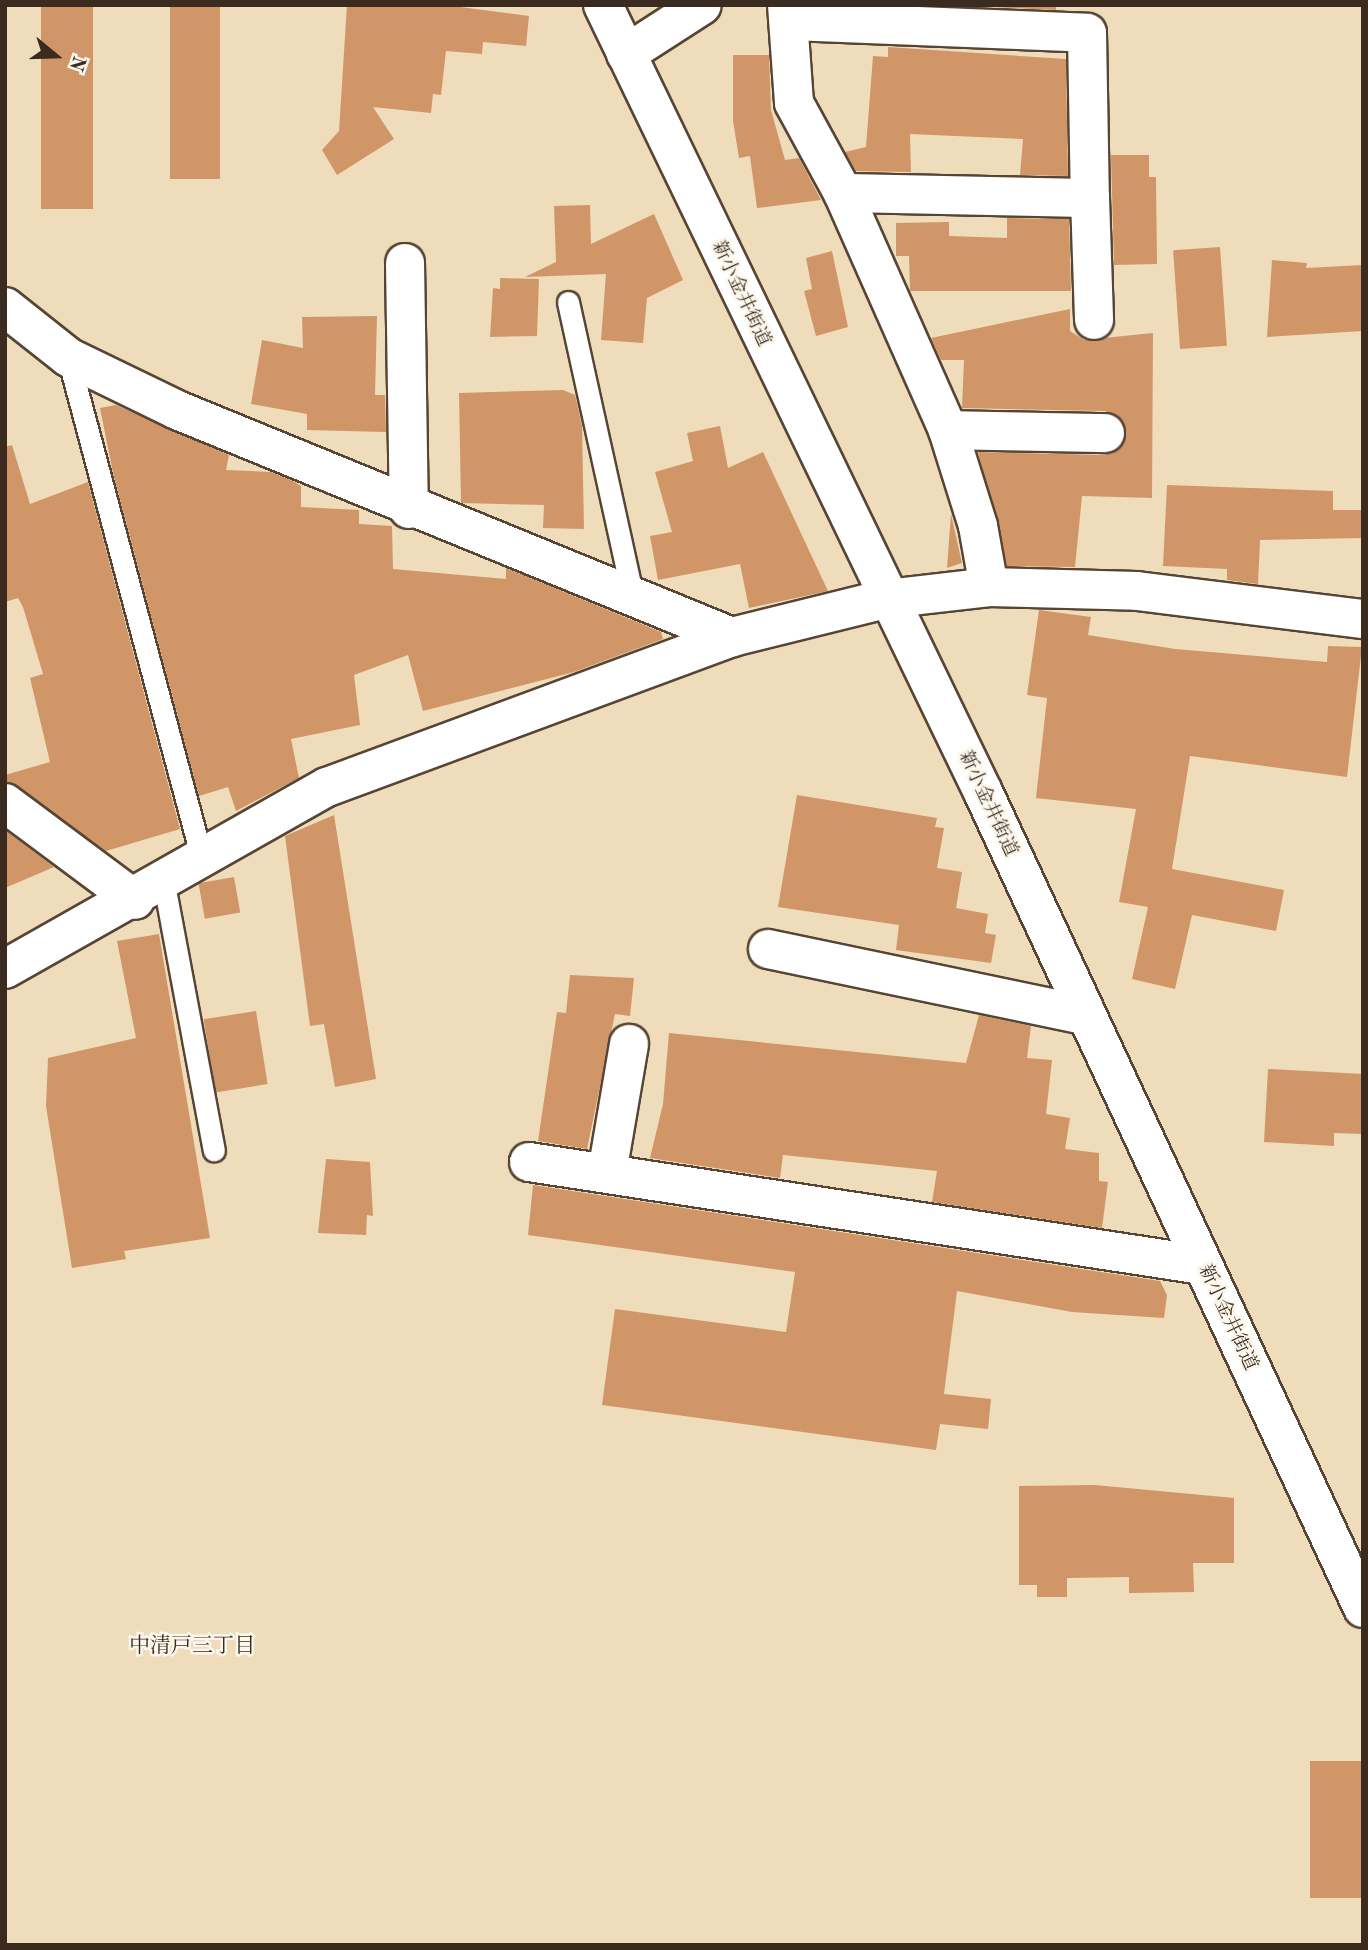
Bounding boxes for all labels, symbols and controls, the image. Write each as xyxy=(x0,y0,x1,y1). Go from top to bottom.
north arrow xyxy=(21,21,91,91)
text: N xyxy=(65,53,88,73)
street label: 新小金井街道 xyxy=(706,238,774,350)
street label: 新小金井街道 xyxy=(953,748,1021,860)
street label: 新小金井街道 xyxy=(1193,1262,1261,1374)
district label: 中清戸三丁目 xyxy=(129,1634,255,1660)

